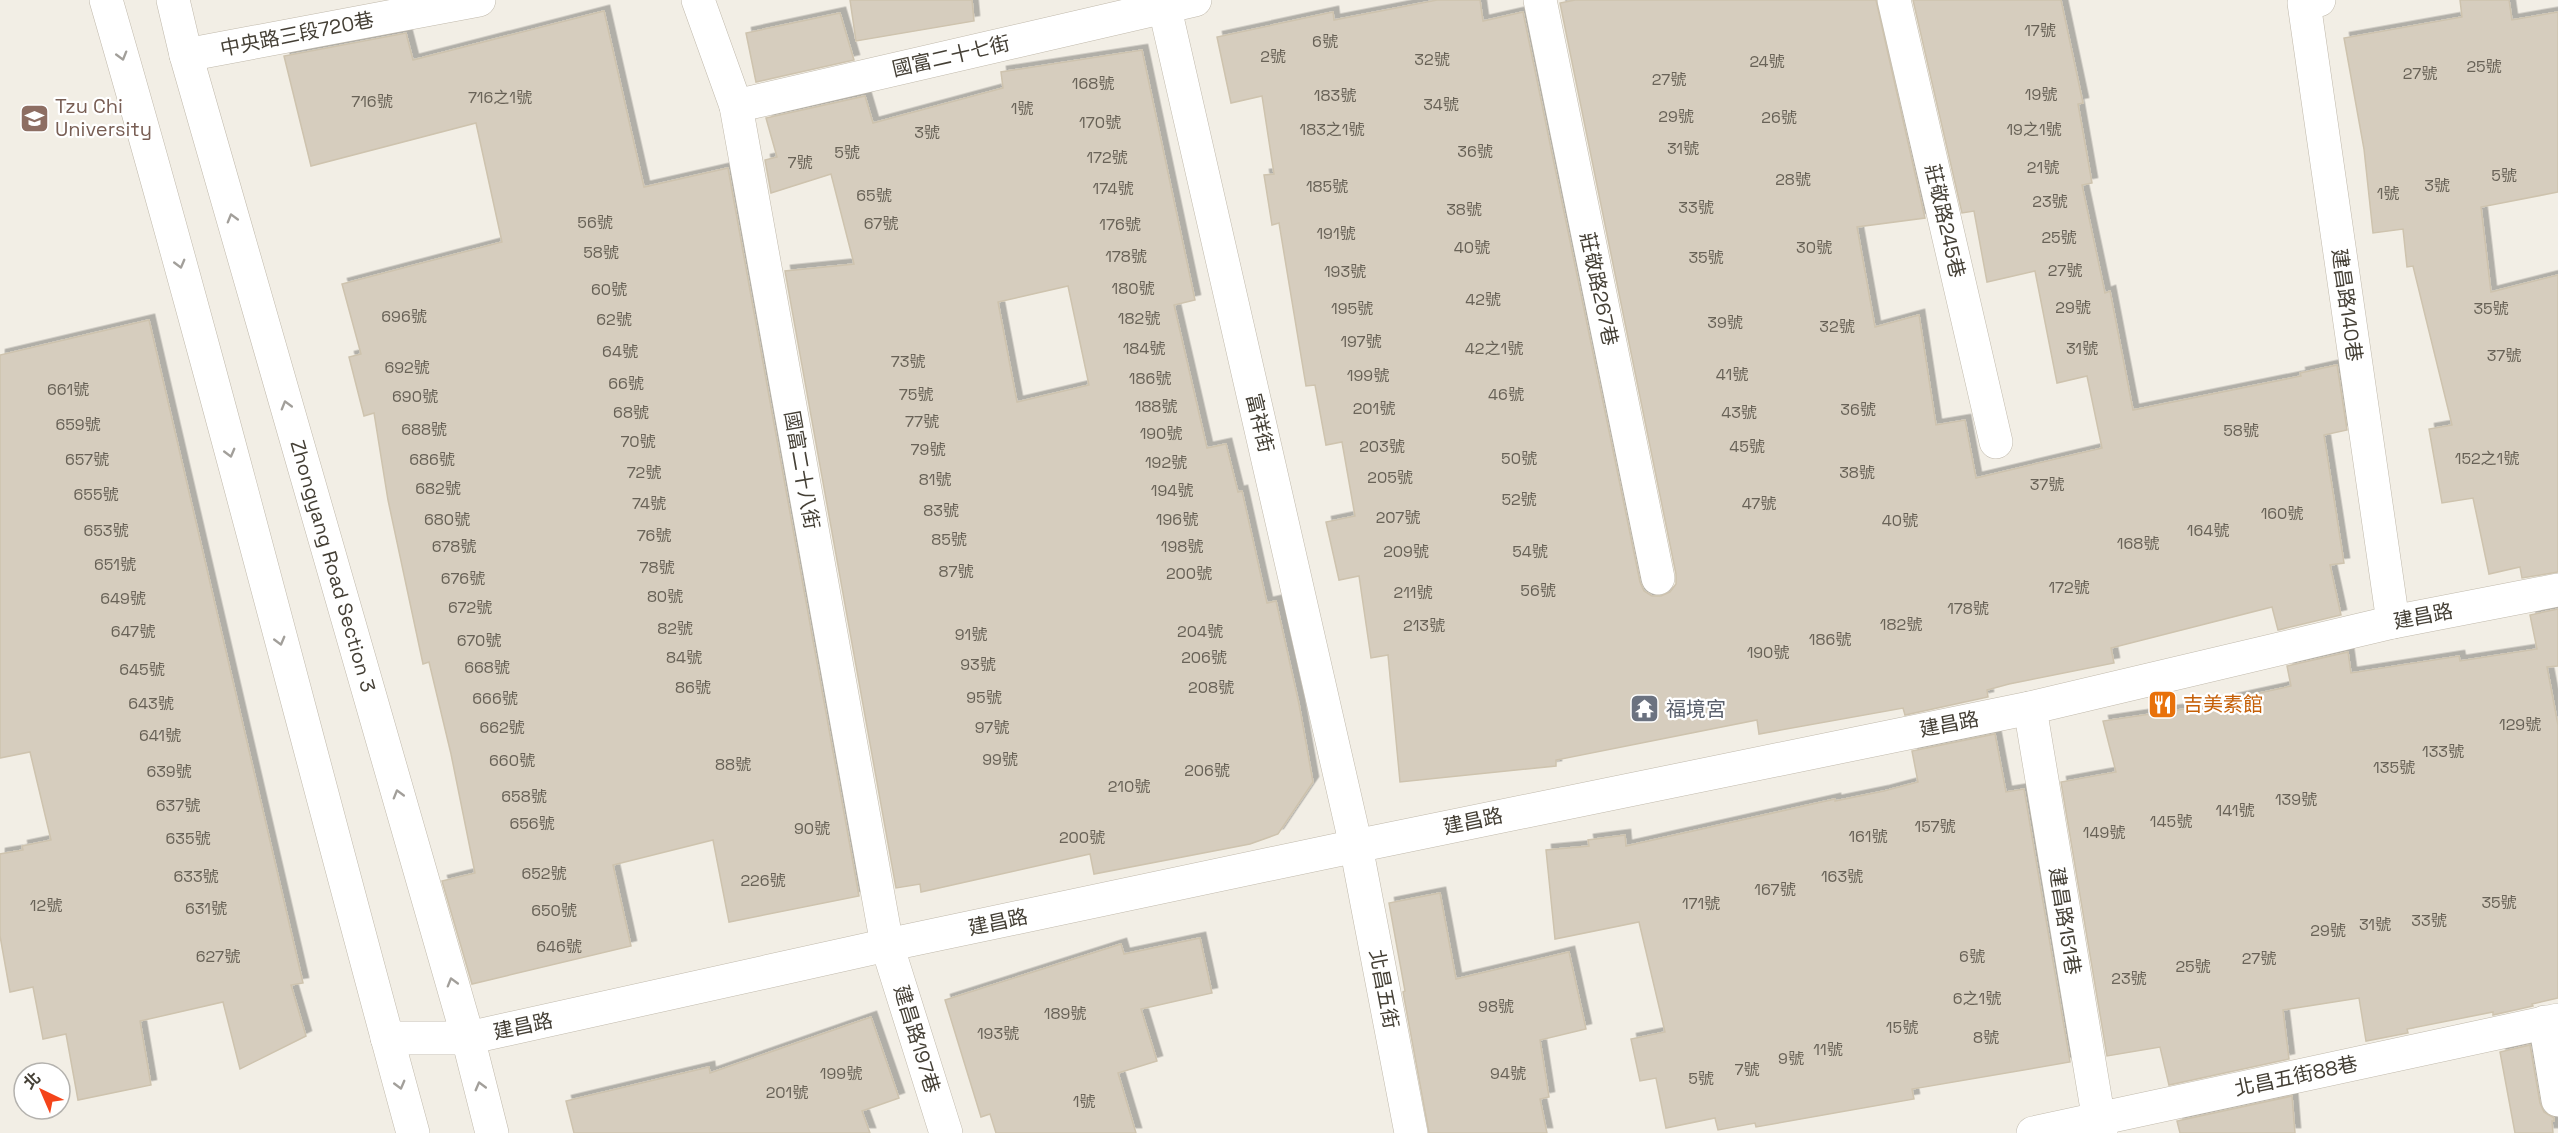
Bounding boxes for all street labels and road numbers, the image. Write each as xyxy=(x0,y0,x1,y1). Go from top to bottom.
street label: 中央路三段720巷 xyxy=(218,6,376,62)
street label: 國富二十七街 xyxy=(890,30,1012,82)
street label: 莊敬路245巷 xyxy=(1919,162,1971,280)
street label: 莊敬路267巷 xyxy=(1574,230,1624,348)
street label: 建昌路140巷 xyxy=(2326,247,2368,363)
street label: 富祥街 xyxy=(1241,391,1279,455)
street label: 國富二十八街 xyxy=(779,409,825,531)
street label: Zhongyang Road Section 3 xyxy=(285,437,381,695)
street label: 建昌路 xyxy=(2391,598,2455,634)
street label: 建昌路 xyxy=(1917,706,1981,742)
street label: 建昌路 xyxy=(1441,802,1505,840)
street label: 建昌路151巷 xyxy=(2044,865,2086,977)
street label: 建昌路 xyxy=(966,903,1030,941)
street label: 北昌五街 xyxy=(1364,947,1404,1031)
street label: 建昌路197巷 xyxy=(888,982,946,1096)
street label: 建昌路 xyxy=(491,1007,555,1045)
street label: 北昌五街88巷 xyxy=(2232,1050,2360,1102)

